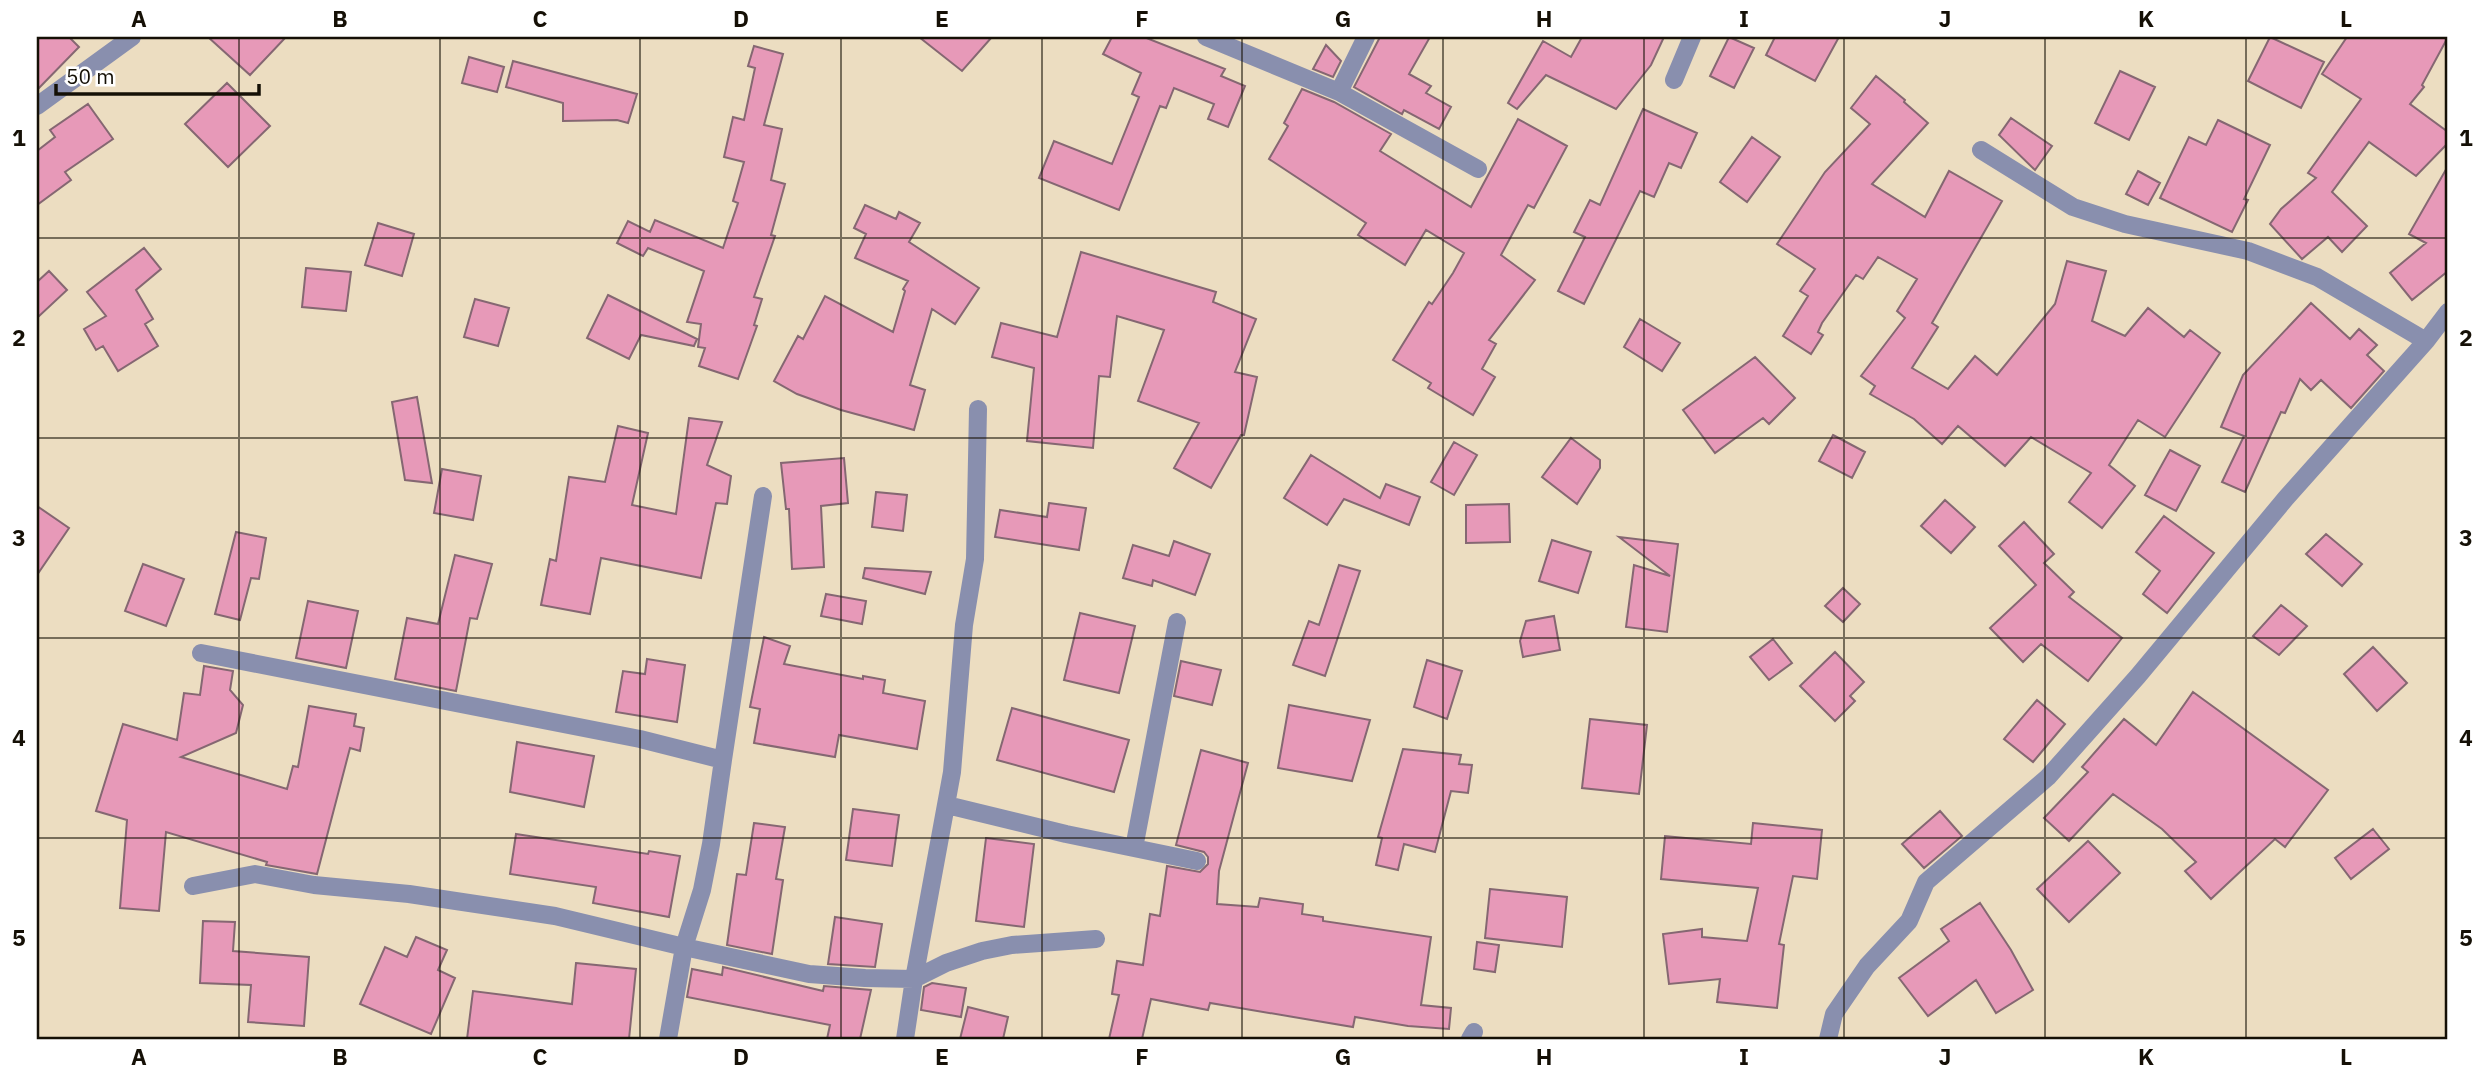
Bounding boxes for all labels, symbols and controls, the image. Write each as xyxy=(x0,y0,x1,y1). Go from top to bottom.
text: A xyxy=(131,3,147,33)
text: B xyxy=(332,3,348,33)
text: C xyxy=(533,3,548,33)
text: D xyxy=(733,3,749,33)
text: E xyxy=(935,3,949,33)
text: F xyxy=(1135,3,1149,33)
text: G xyxy=(1335,3,1351,33)
text: H xyxy=(1536,3,1552,33)
text: I xyxy=(1739,3,1749,33)
text: J xyxy=(1939,3,1951,33)
text: K xyxy=(2138,3,2154,33)
text: L xyxy=(2340,3,2352,33)
scale bar xyxy=(56,52,259,96)
text: 50 m xyxy=(66,62,115,90)
text: 1 xyxy=(12,122,26,152)
text: 1 xyxy=(2459,122,2473,152)
text: 2 xyxy=(12,322,26,352)
text: 2 xyxy=(2459,322,2473,352)
text: 3 xyxy=(12,522,26,552)
text: 3 xyxy=(2459,522,2473,552)
text: 4 xyxy=(12,722,26,752)
text: 4 xyxy=(2459,722,2473,752)
text: 5 xyxy=(12,922,26,952)
text: 5 xyxy=(2459,922,2473,952)
text: A xyxy=(131,1041,147,1071)
text: B xyxy=(332,1041,348,1071)
text: C xyxy=(533,1041,548,1071)
text: D xyxy=(733,1041,749,1071)
text: E xyxy=(935,1041,949,1071)
text: F xyxy=(1135,1041,1149,1071)
text: G xyxy=(1335,1041,1351,1071)
text: H xyxy=(1536,1041,1552,1071)
text: I xyxy=(1739,1041,1749,1071)
text: J xyxy=(1939,1041,1951,1071)
text: K xyxy=(2138,1041,2154,1071)
text: L xyxy=(2340,1041,2352,1071)

